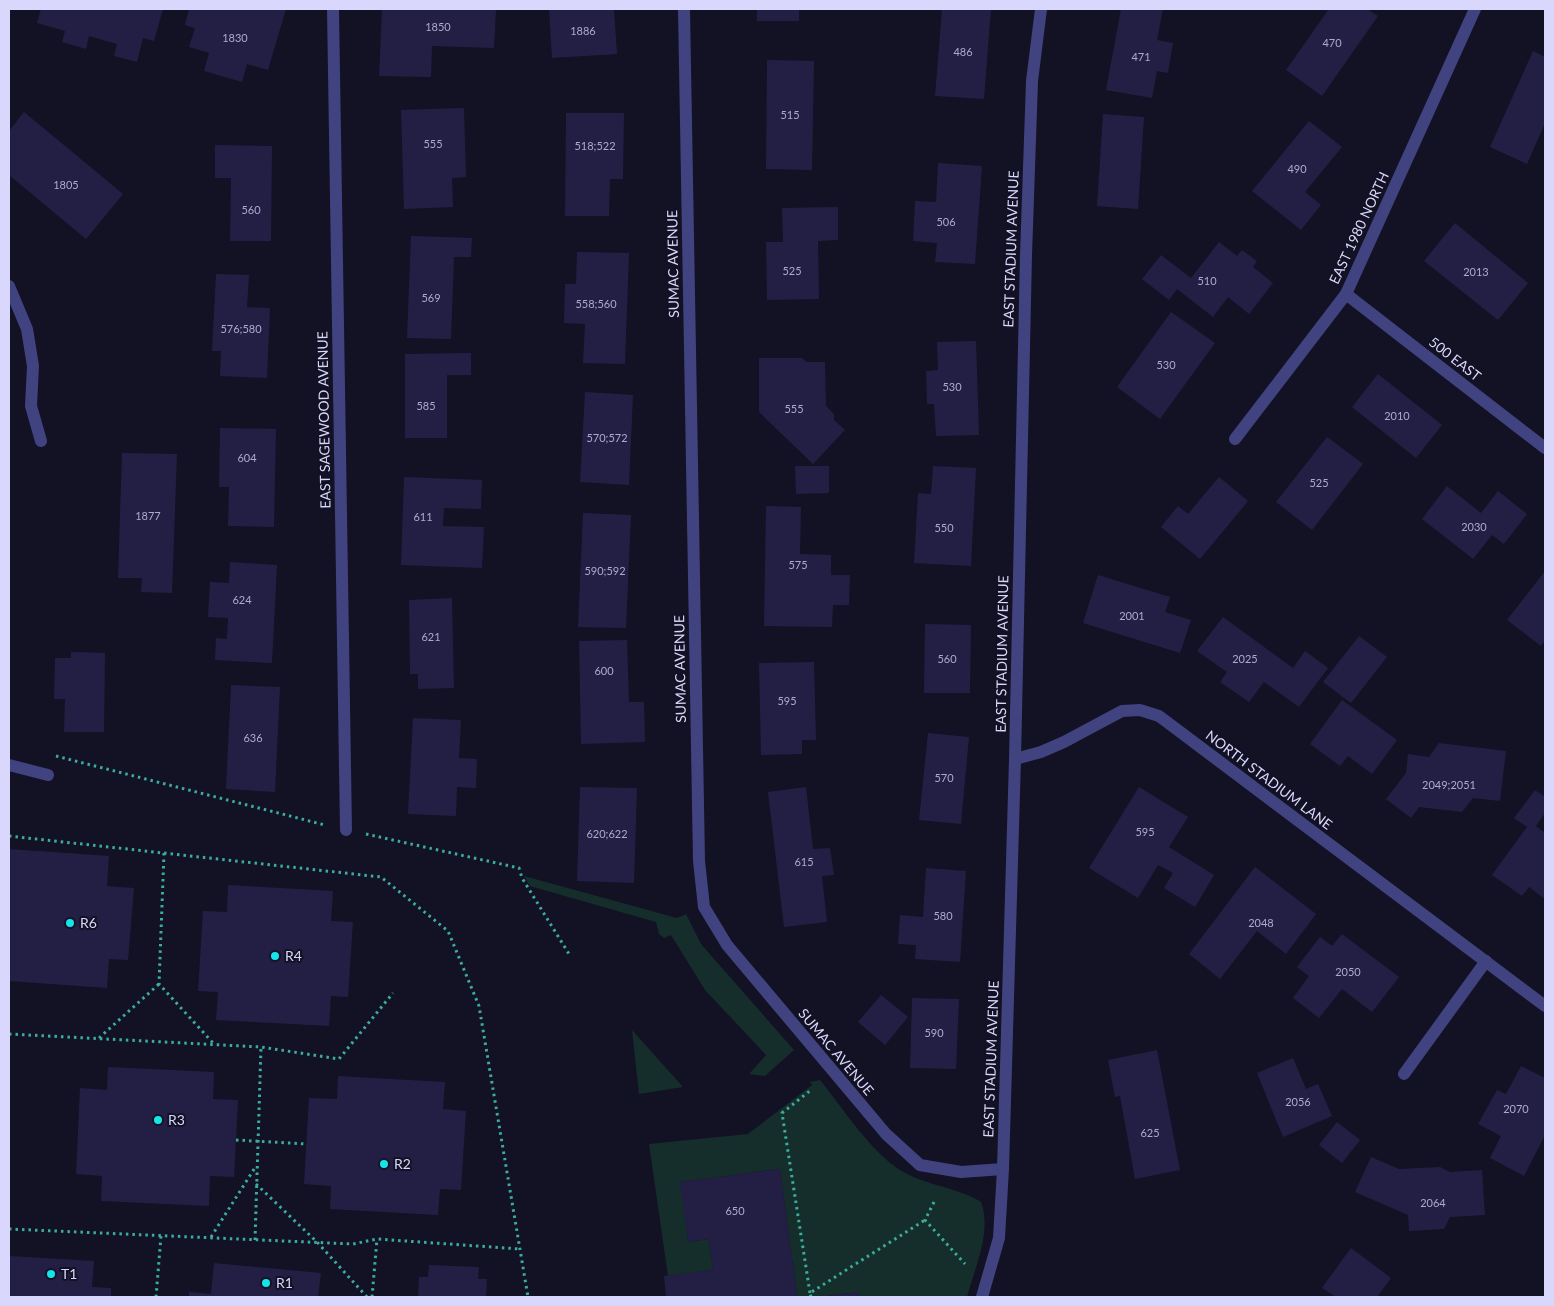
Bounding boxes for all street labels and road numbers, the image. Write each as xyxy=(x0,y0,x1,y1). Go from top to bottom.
street label: EAST 1980 NORTH xyxy=(1325,169,1392,287)
street label: EAST STADIUM AVENUE xyxy=(999,170,1022,328)
street label: SUMAC AVENUE xyxy=(663,210,682,318)
street label: EAST SAGEWOOD AVENUE xyxy=(313,331,334,509)
street label: 500 EAST xyxy=(1426,333,1485,385)
street label: EAST STADIUM AVENUE xyxy=(992,575,1011,733)
street label: SUMAC AVENUE xyxy=(670,615,689,723)
street label: NORTH STADIUM LANE xyxy=(1203,726,1336,833)
street label: EAST STADIUM AVENUE xyxy=(979,980,1002,1138)
street label: SUMAC AVENUE xyxy=(795,1005,878,1098)

